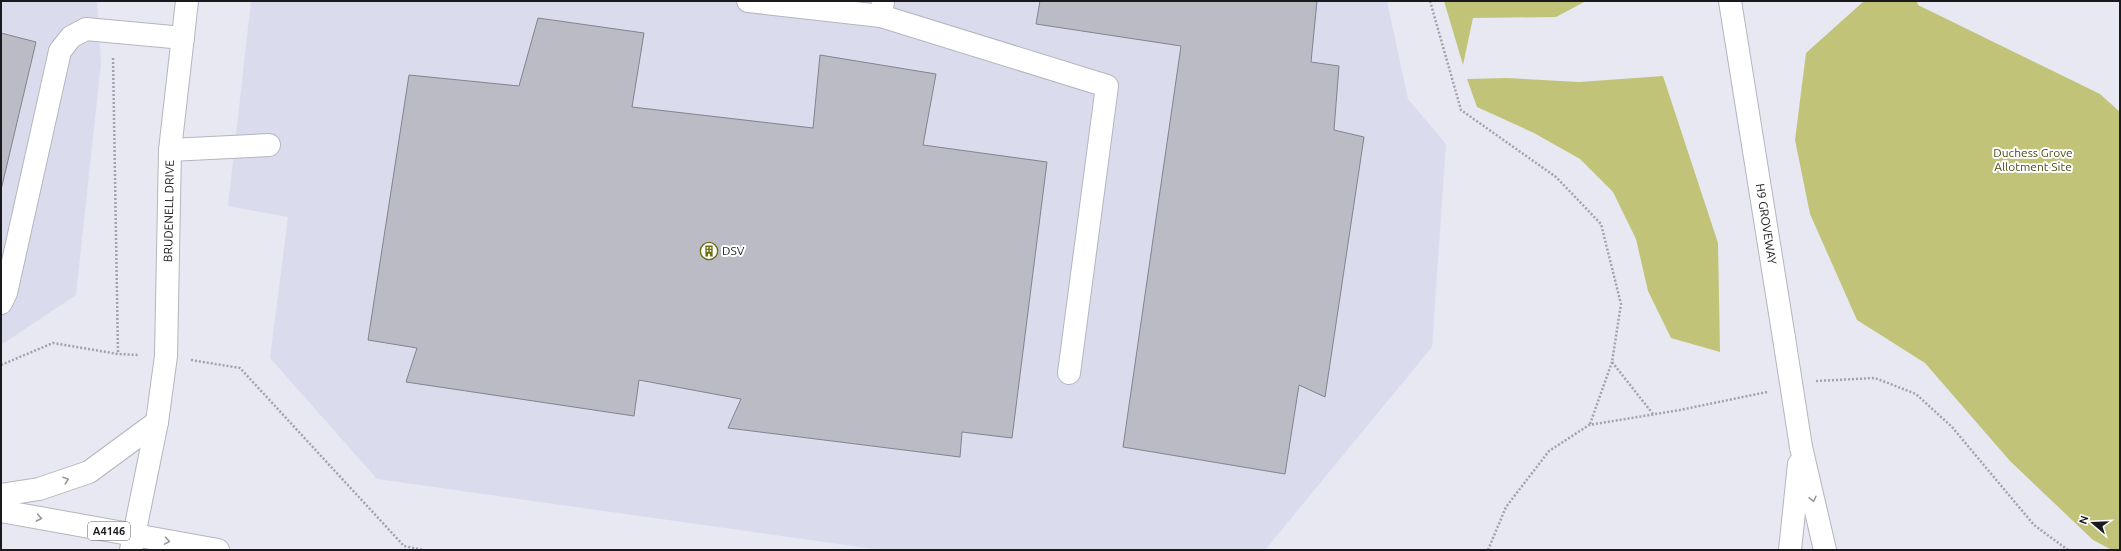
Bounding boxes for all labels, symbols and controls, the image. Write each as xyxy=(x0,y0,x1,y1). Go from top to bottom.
park label: Duchess Grove Allotment Site xyxy=(1993,146,2073,173)
street label: BRUDENELL DRIVE xyxy=(161,160,176,262)
street label: H9 GROVEWAY xyxy=(1754,183,1779,265)
building icon: DSV xyxy=(699,241,719,261)
place label: DSV xyxy=(722,244,745,257)
one-way arrow xyxy=(62,476,69,485)
one-way arrow xyxy=(1808,496,1816,502)
north arrow xyxy=(2073,503,2113,543)
one-way arrow xyxy=(36,513,42,522)
text: N xyxy=(2077,514,2091,526)
road number: A4146 xyxy=(88,522,130,540)
one-way arrow xyxy=(164,536,170,545)

